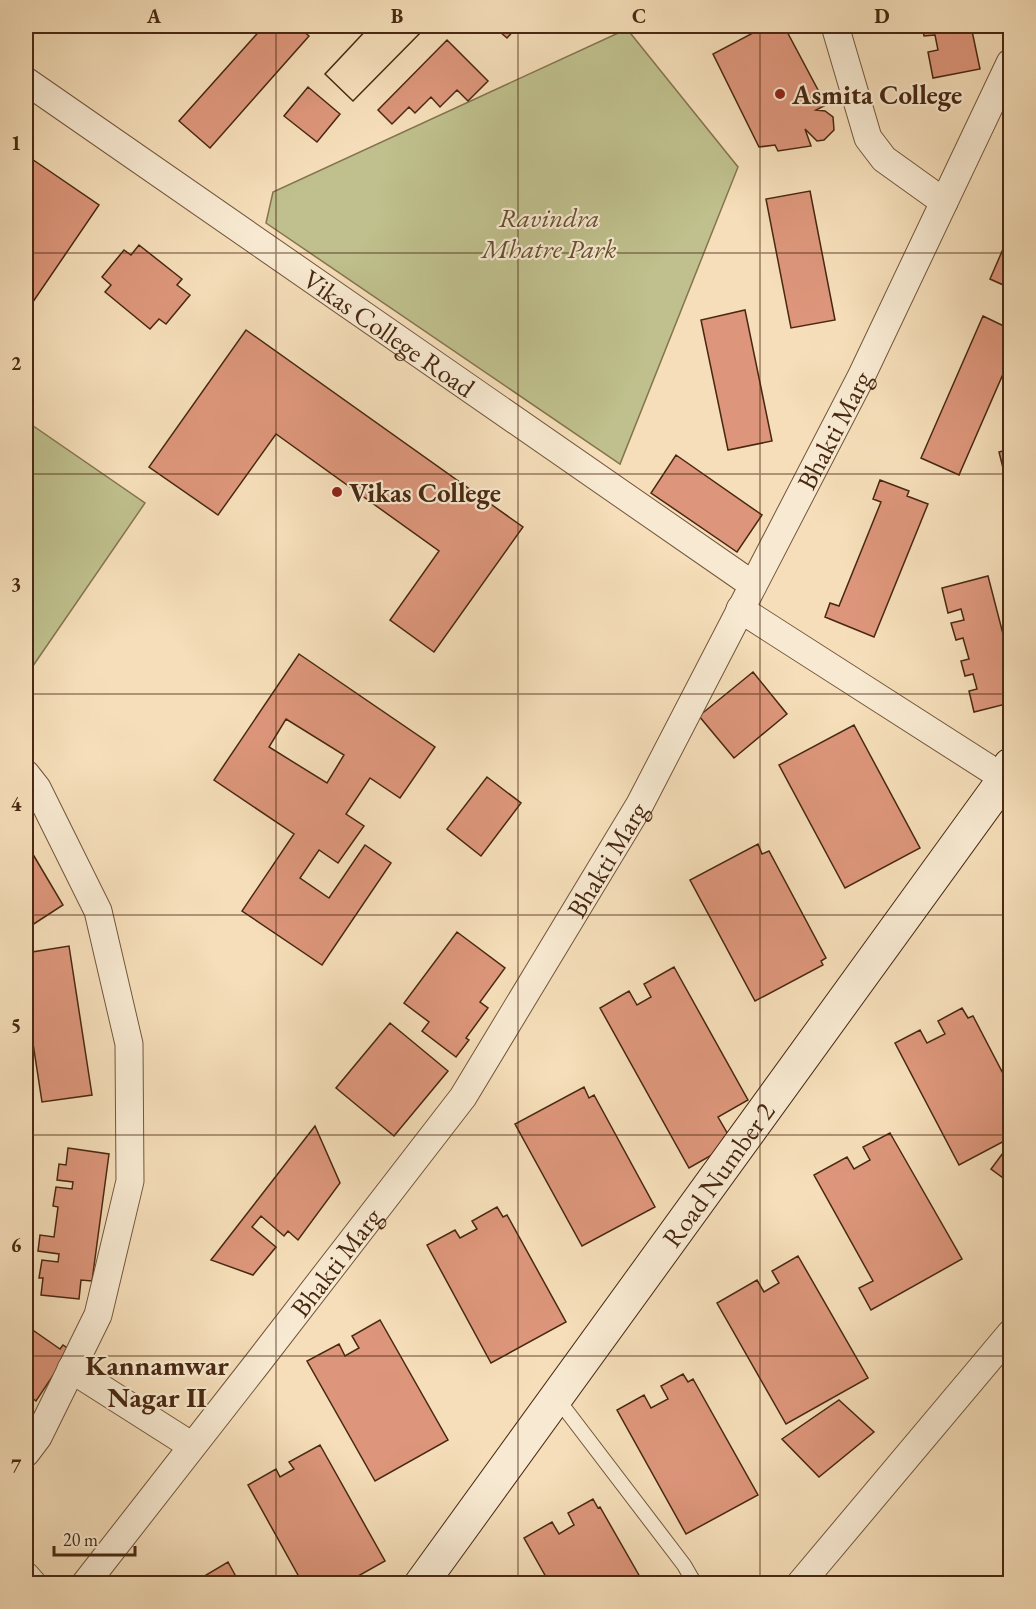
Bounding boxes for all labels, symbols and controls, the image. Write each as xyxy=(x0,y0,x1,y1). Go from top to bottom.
text: A xyxy=(146,3,162,29)
text: B xyxy=(391,3,403,29)
text: C xyxy=(632,3,646,29)
text: D xyxy=(874,3,890,29)
place label: Asmita College xyxy=(791,77,962,112)
marker: Asmita College xyxy=(773,87,787,101)
text: 1 xyxy=(11,130,21,156)
park label: Ravindra Mhatre Park xyxy=(479,200,617,266)
street label: Vikas College Road xyxy=(296,261,482,405)
text: 2 xyxy=(11,350,22,376)
street label: Bhakti Marg xyxy=(788,364,879,495)
place label: Vikas College xyxy=(349,475,501,510)
marker: Vikas College xyxy=(330,485,344,499)
text: 3 xyxy=(11,571,21,597)
text: 4 xyxy=(11,791,22,817)
street label: Bhakti Marg xyxy=(558,795,655,924)
text: 5 xyxy=(11,1012,21,1038)
street label: Road Number 2 xyxy=(654,1095,782,1254)
street label: Bhakti Marg xyxy=(282,1200,389,1324)
text: 6 xyxy=(11,1232,22,1258)
district label: Kannamwar Nagar II xyxy=(85,1347,229,1415)
text: 7 xyxy=(11,1453,22,1479)
scale bar xyxy=(54,1519,135,1557)
text: 20 m xyxy=(63,1528,98,1551)

